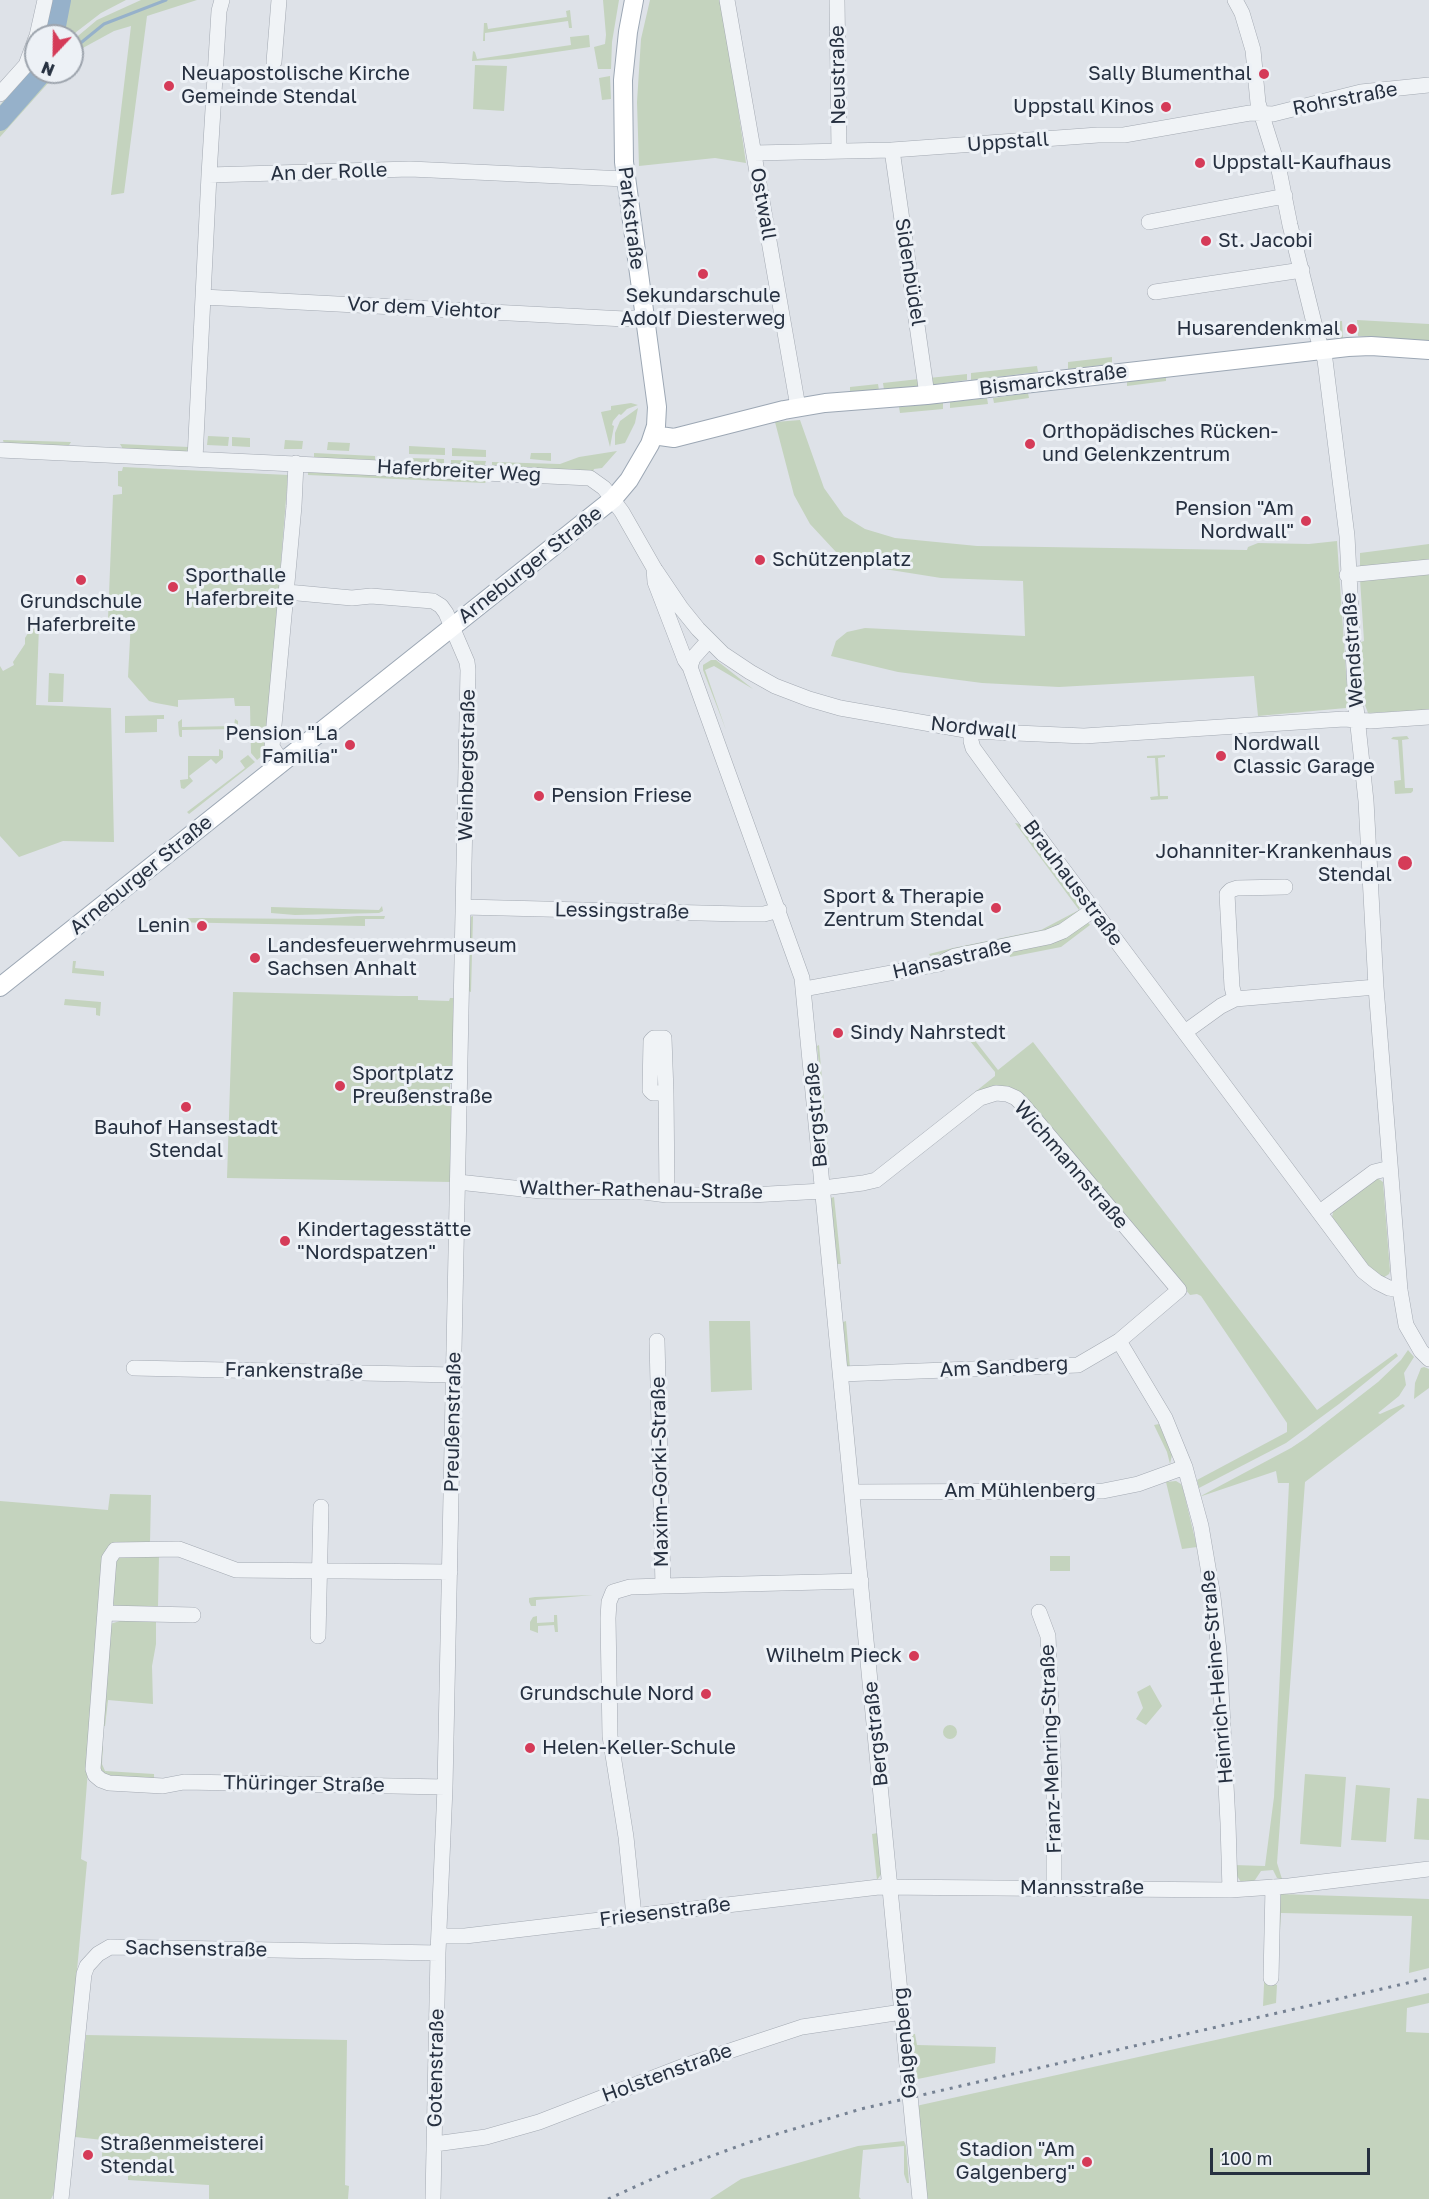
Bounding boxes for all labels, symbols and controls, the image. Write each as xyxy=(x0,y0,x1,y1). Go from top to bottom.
north arrow xyxy=(24,24,84,84)
street label: Neustraße xyxy=(825,25,851,125)
text: N xyxy=(39,57,57,80)
place label: Neuapostolische Kirche Gemeinde Stendal xyxy=(181,62,410,109)
place label: Sally Blumenthal xyxy=(1088,62,1252,86)
marker: Sally Blumenthal xyxy=(1257,67,1271,81)
street label: Rohrstraße xyxy=(1291,77,1399,121)
marker: Neuapostolische Kirche Gemeinde Stendal xyxy=(162,79,176,93)
place label: Uppstall Kinos xyxy=(1013,95,1154,119)
marker: Uppstall Kinos xyxy=(1159,100,1173,114)
street label: Uppstall xyxy=(966,127,1050,157)
place label: Uppstall-Kaufhaus xyxy=(1212,151,1391,175)
marker: Uppstall-Kaufhaus xyxy=(1193,156,1207,170)
street label: An der Rolle xyxy=(270,158,388,186)
street label: Parkstraße xyxy=(613,165,649,271)
street label: Ostwall xyxy=(745,166,781,242)
street label: Sidenbüdel xyxy=(890,216,930,328)
place label: St. Jacobi xyxy=(1218,229,1313,253)
marker: St. Jacobi xyxy=(1199,234,1213,248)
marker: Sekundarschule Adolf Diesterweg xyxy=(696,267,710,281)
place label: Sekundarschule Adolf Diesterweg xyxy=(620,284,786,331)
street label: Vor dem Viehtor xyxy=(347,292,501,324)
place label: Husarendenkmal xyxy=(1176,317,1340,341)
marker: Husarendenkmal xyxy=(1345,322,1359,336)
street label: Bismarckstraße xyxy=(978,359,1128,401)
place label: Orthopädisches Rücken- und Gelenkzentrum xyxy=(1042,420,1278,467)
marker: Orthopädisches Rücken- und Gelenkzentrum xyxy=(1023,437,1037,451)
street label: Haferbreiter Weg xyxy=(376,455,542,487)
place label: Pension "Am Nordwall" xyxy=(1175,497,1294,544)
street label: Arneburger Straße xyxy=(453,501,607,629)
marker: Pension "Am Nordwall" xyxy=(1299,514,1313,528)
place label: Schützenplatz xyxy=(772,548,911,572)
marker: Schützenplatz xyxy=(753,553,767,567)
place label: Sporthalle Haferbreite xyxy=(185,564,294,611)
marker: Grundschule Haferbreite xyxy=(74,573,88,587)
marker: Sporthalle Haferbreite xyxy=(166,580,180,594)
place label: Grundschule Haferbreite xyxy=(20,590,142,637)
street label: Wendstraße xyxy=(1337,592,1369,708)
street label: Weinbergstraße xyxy=(454,689,480,841)
street label: Nordwall xyxy=(929,712,1019,744)
place label: Pension "La Familia" xyxy=(225,722,338,769)
place label: Nordwall Classic Garage xyxy=(1233,732,1375,779)
marker: Pension "La Familia" xyxy=(343,738,357,752)
marker: Nordwall Classic Garage xyxy=(1214,749,1228,763)
place label: Pension Friese xyxy=(551,784,692,808)
marker: Pension Friese xyxy=(532,789,546,803)
street label: Arneburger Straße xyxy=(65,810,217,940)
street label: Brauhausstraße xyxy=(1018,815,1128,951)
place label: Johanniter-Krankenhaus Stendal xyxy=(1155,840,1392,887)
marker: Johanniter-Krankenhaus Stendal xyxy=(1396,854,1414,872)
place label: Sport & Therapie Zentrum Stendal xyxy=(823,885,984,932)
street label: Lessingstraße xyxy=(554,898,690,924)
marker: Sport & Therapie Zentrum Stendal xyxy=(989,901,1003,915)
place label: Lenin xyxy=(137,914,190,938)
marker: Lenin xyxy=(195,919,209,933)
place label: Landesfeuerwehrmuseum Sachsen Anhalt xyxy=(267,934,517,981)
street label: Hansastraße xyxy=(890,934,1014,984)
marker: Landesfeuerwehrmuseum Sachsen Anhalt xyxy=(248,951,262,965)
place label: Sindy Nahrstedt xyxy=(850,1021,1006,1045)
marker: Sindy Nahrstedt xyxy=(831,1026,845,1040)
street label: Bergstraße xyxy=(799,1061,833,1169)
place label: Sportplatz Preußenstraße xyxy=(352,1062,493,1109)
marker: Sportplatz Preußenstraße xyxy=(333,1079,347,1093)
street label: Wichmannstraße xyxy=(1009,1096,1133,1234)
marker: Bauhof Hansestadt Stendal xyxy=(179,1100,193,1114)
place label: Bauhof Hansestadt Stendal xyxy=(94,1116,278,1163)
street label: Walther-Rathenau-Straße xyxy=(519,1176,763,1204)
place label: Kindertagesstätte "Nordspatzen" xyxy=(297,1218,471,1265)
marker: Kindertagesstätte "Nordspatzen" xyxy=(278,1234,292,1248)
street label: Preußenstraße xyxy=(440,1352,466,1492)
street label: Am Sandberg xyxy=(939,1352,1069,1382)
street label: Frankenstraße xyxy=(225,1358,363,1384)
street label: Maxim-Gorki-Straße xyxy=(646,1376,674,1568)
street label: Am Mühlenberg xyxy=(944,1479,1096,1503)
street label: Heinrich-Heine-Straße xyxy=(1196,1569,1238,1785)
place label: Wilhelm Pieck xyxy=(766,1644,902,1668)
street label: Franz-Mehring-Straße xyxy=(1035,1644,1067,1854)
marker: Wilhelm Pieck xyxy=(907,1649,921,1663)
street label: Bergstraße xyxy=(859,1680,893,1788)
place label: Grundschule Nord xyxy=(520,1682,694,1706)
marker: Grundschule Nord xyxy=(699,1687,713,1701)
place label: Helen-Keller-Schule xyxy=(542,1736,736,1760)
marker: Helen-Keller-Schule xyxy=(523,1741,537,1755)
street label: Thüringer Straße xyxy=(223,1771,385,1797)
street label: Mannsstraße xyxy=(1020,1876,1144,1900)
street label: Friesenstraße xyxy=(598,1892,732,1932)
street label: Sachsenstraße xyxy=(125,1936,267,1962)
street label: Galgenberg xyxy=(888,1986,922,2100)
street label: Gotenstraße xyxy=(423,2008,449,2128)
street label: Holstenstraße xyxy=(599,2038,735,2108)
place label: Straßenmeisterei Stendal xyxy=(100,2132,264,2179)
scale bar xyxy=(1213,2136,1374,2174)
place label: Stadion "Am Galgenberg" xyxy=(956,2138,1075,2185)
text: 100 m xyxy=(1221,2147,1272,2169)
marker: Straßenmeisterei Stendal xyxy=(81,2148,95,2162)
marker: Stadion "Am Galgenberg" xyxy=(1080,2155,1094,2169)

